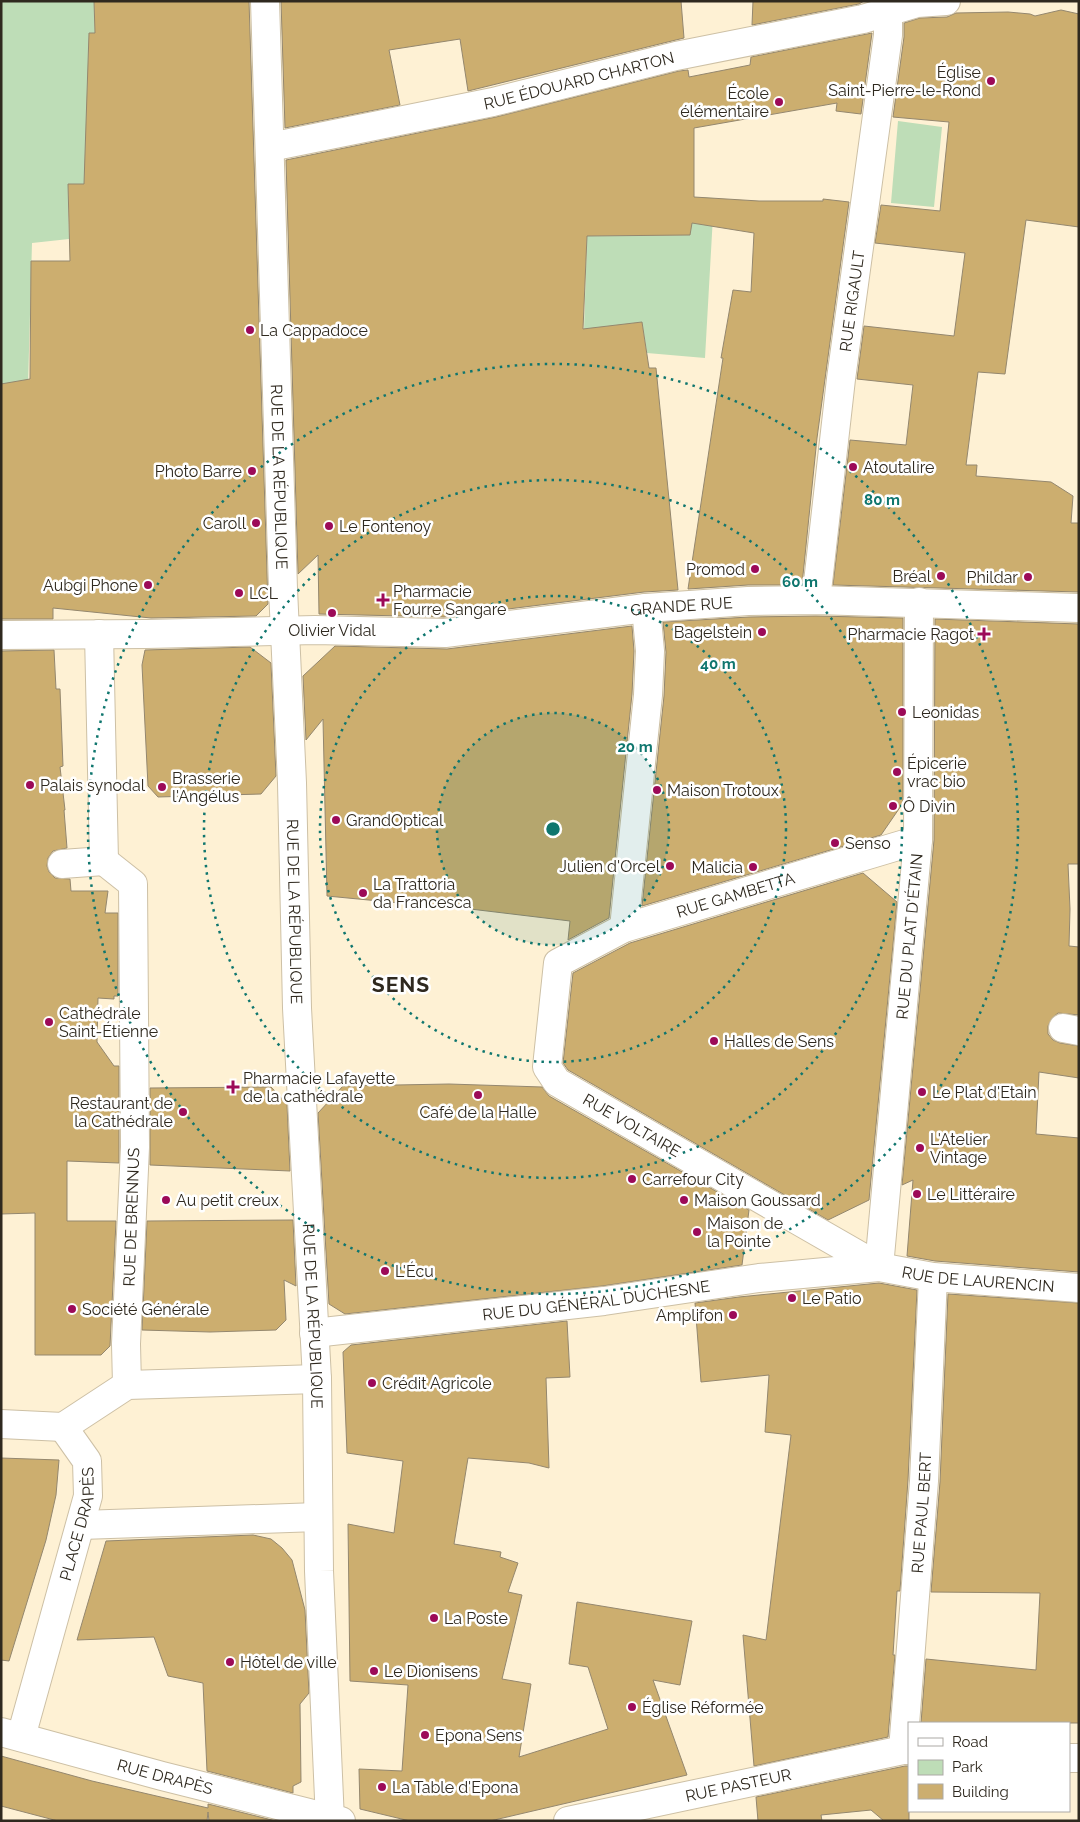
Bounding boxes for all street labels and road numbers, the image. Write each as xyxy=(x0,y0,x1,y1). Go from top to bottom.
street label: RUE ÉDOUARD CHARTON xyxy=(482,48,676,114)
street label: RUE RIGAULT xyxy=(836,249,868,353)
street label: RUE DE LA RÉPUBLIQUE xyxy=(267,384,291,570)
street label: GRANDE RUE xyxy=(629,593,733,620)
street label: RUE DE LA RÉPUBLIQUE xyxy=(283,819,306,1005)
street label: RUE DU PLAT D'ÉTAIN xyxy=(893,853,927,1020)
street label: RUE GAMBETTA xyxy=(674,868,797,922)
street label: RUE VOLTAIRE xyxy=(580,1090,684,1161)
street label: RUE DE BRENNUS xyxy=(120,1147,143,1287)
street label: RUE DE LA RÉPUBLIQUE xyxy=(299,1223,326,1409)
street label: RUE DE LAURENCIN xyxy=(900,1262,1055,1296)
street label: RUE DU GÉNÉRAL DUCHESNE xyxy=(481,1276,712,1324)
street label: RUE PAUL BERT xyxy=(908,1451,935,1574)
street label: PLACE DRAPÈS xyxy=(56,1466,98,1583)
street label: RUE DRAPÈS xyxy=(115,1755,215,1799)
street label: RUE PASTEUR xyxy=(684,1765,793,1806)

